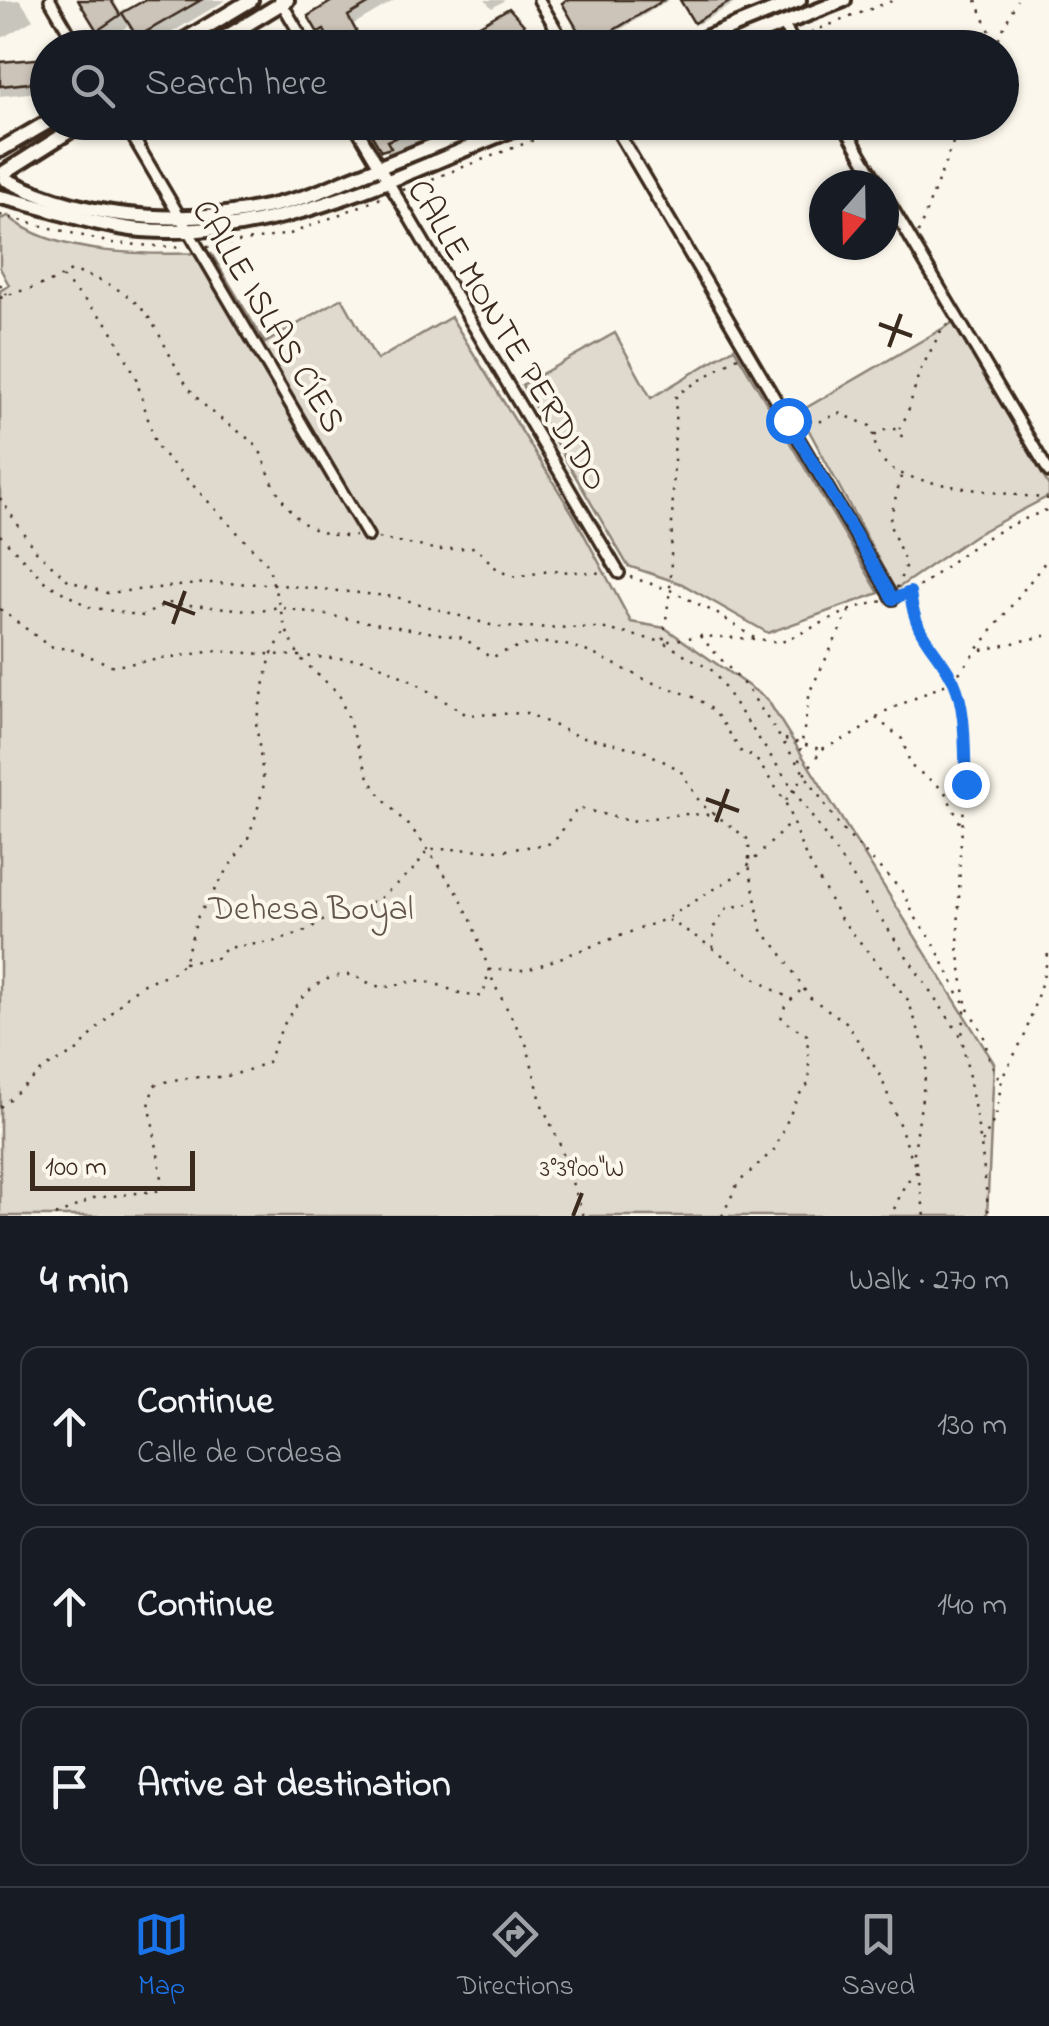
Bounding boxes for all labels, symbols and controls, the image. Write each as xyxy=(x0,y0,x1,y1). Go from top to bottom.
search box xyxy=(30,30,1019,140)
text: Search here xyxy=(145,57,327,113)
icon: search xyxy=(65,58,120,113)
street label: CALLE MONTE PERDIDO xyxy=(393,170,619,501)
north arrow xyxy=(809,170,899,260)
street label: CALLE ISLAS CÍES xyxy=(177,190,357,443)
route start xyxy=(766,398,812,444)
route end xyxy=(944,762,990,808)
park label: Dehesa Boyal xyxy=(207,885,414,936)
scale bar xyxy=(30,1146,195,1190)
text: 100 m xyxy=(45,1148,107,1189)
text: 3°39'00"W xyxy=(540,1152,624,1188)
text: 4 min xyxy=(40,1251,129,1312)
text: Walk · 270 m xyxy=(849,1258,1009,1305)
text: Continue xyxy=(137,1375,273,1431)
icon: ahead xyxy=(42,1399,97,1454)
text: 130 m xyxy=(937,1403,1007,1450)
text: Calle de Ordesa xyxy=(137,1431,342,1478)
text: Continue xyxy=(137,1578,273,1634)
icon: ahead xyxy=(42,1579,97,1634)
text: 140 m xyxy=(937,1583,1007,1630)
text: Arrive at destination xyxy=(137,1758,451,1814)
icon: arrive xyxy=(42,1759,97,1814)
tab: Map xyxy=(134,1907,189,2008)
tab: Directions xyxy=(457,1907,574,2008)
tab: Saved xyxy=(842,1907,915,2008)

